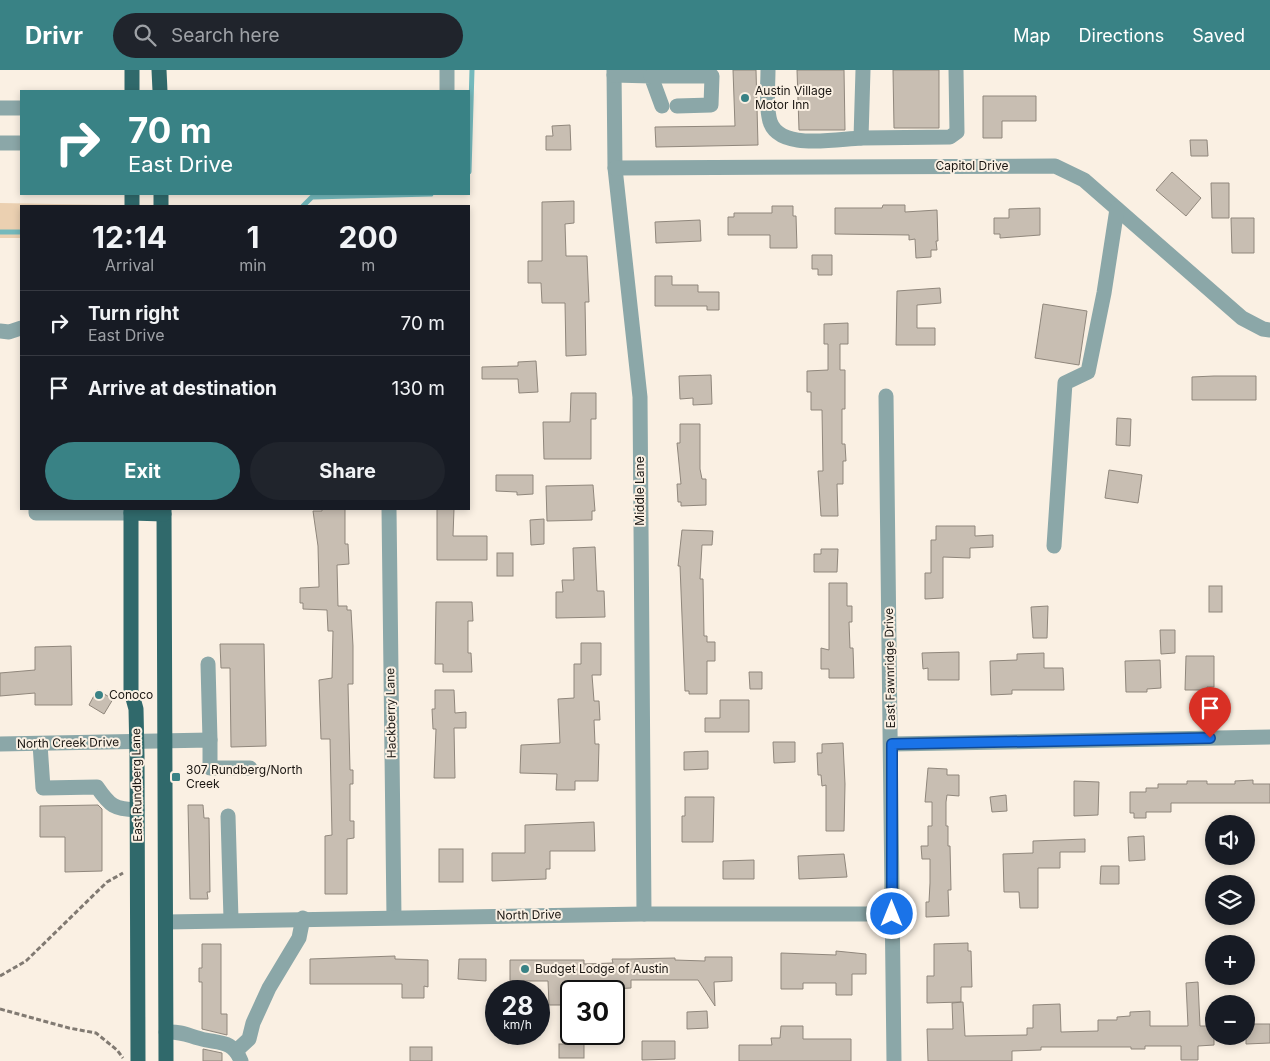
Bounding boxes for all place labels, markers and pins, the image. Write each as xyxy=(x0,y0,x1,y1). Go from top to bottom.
place label: Austin Village Motor Inn xyxy=(755,83,832,112)
marker: Austin Village Motor Inn xyxy=(739,92,751,104)
place label: Conoco xyxy=(109,687,153,702)
pin xyxy=(1189,687,1231,738)
marker: Conoco xyxy=(93,689,105,701)
place label: 307 Rundberg/North Creek xyxy=(186,762,302,791)
marker: 307 Rundberg/North Creek xyxy=(170,771,182,783)
place label: Budget Lodge of Austin xyxy=(535,961,669,976)
marker: Budget Lodge of Austin xyxy=(519,963,531,975)

